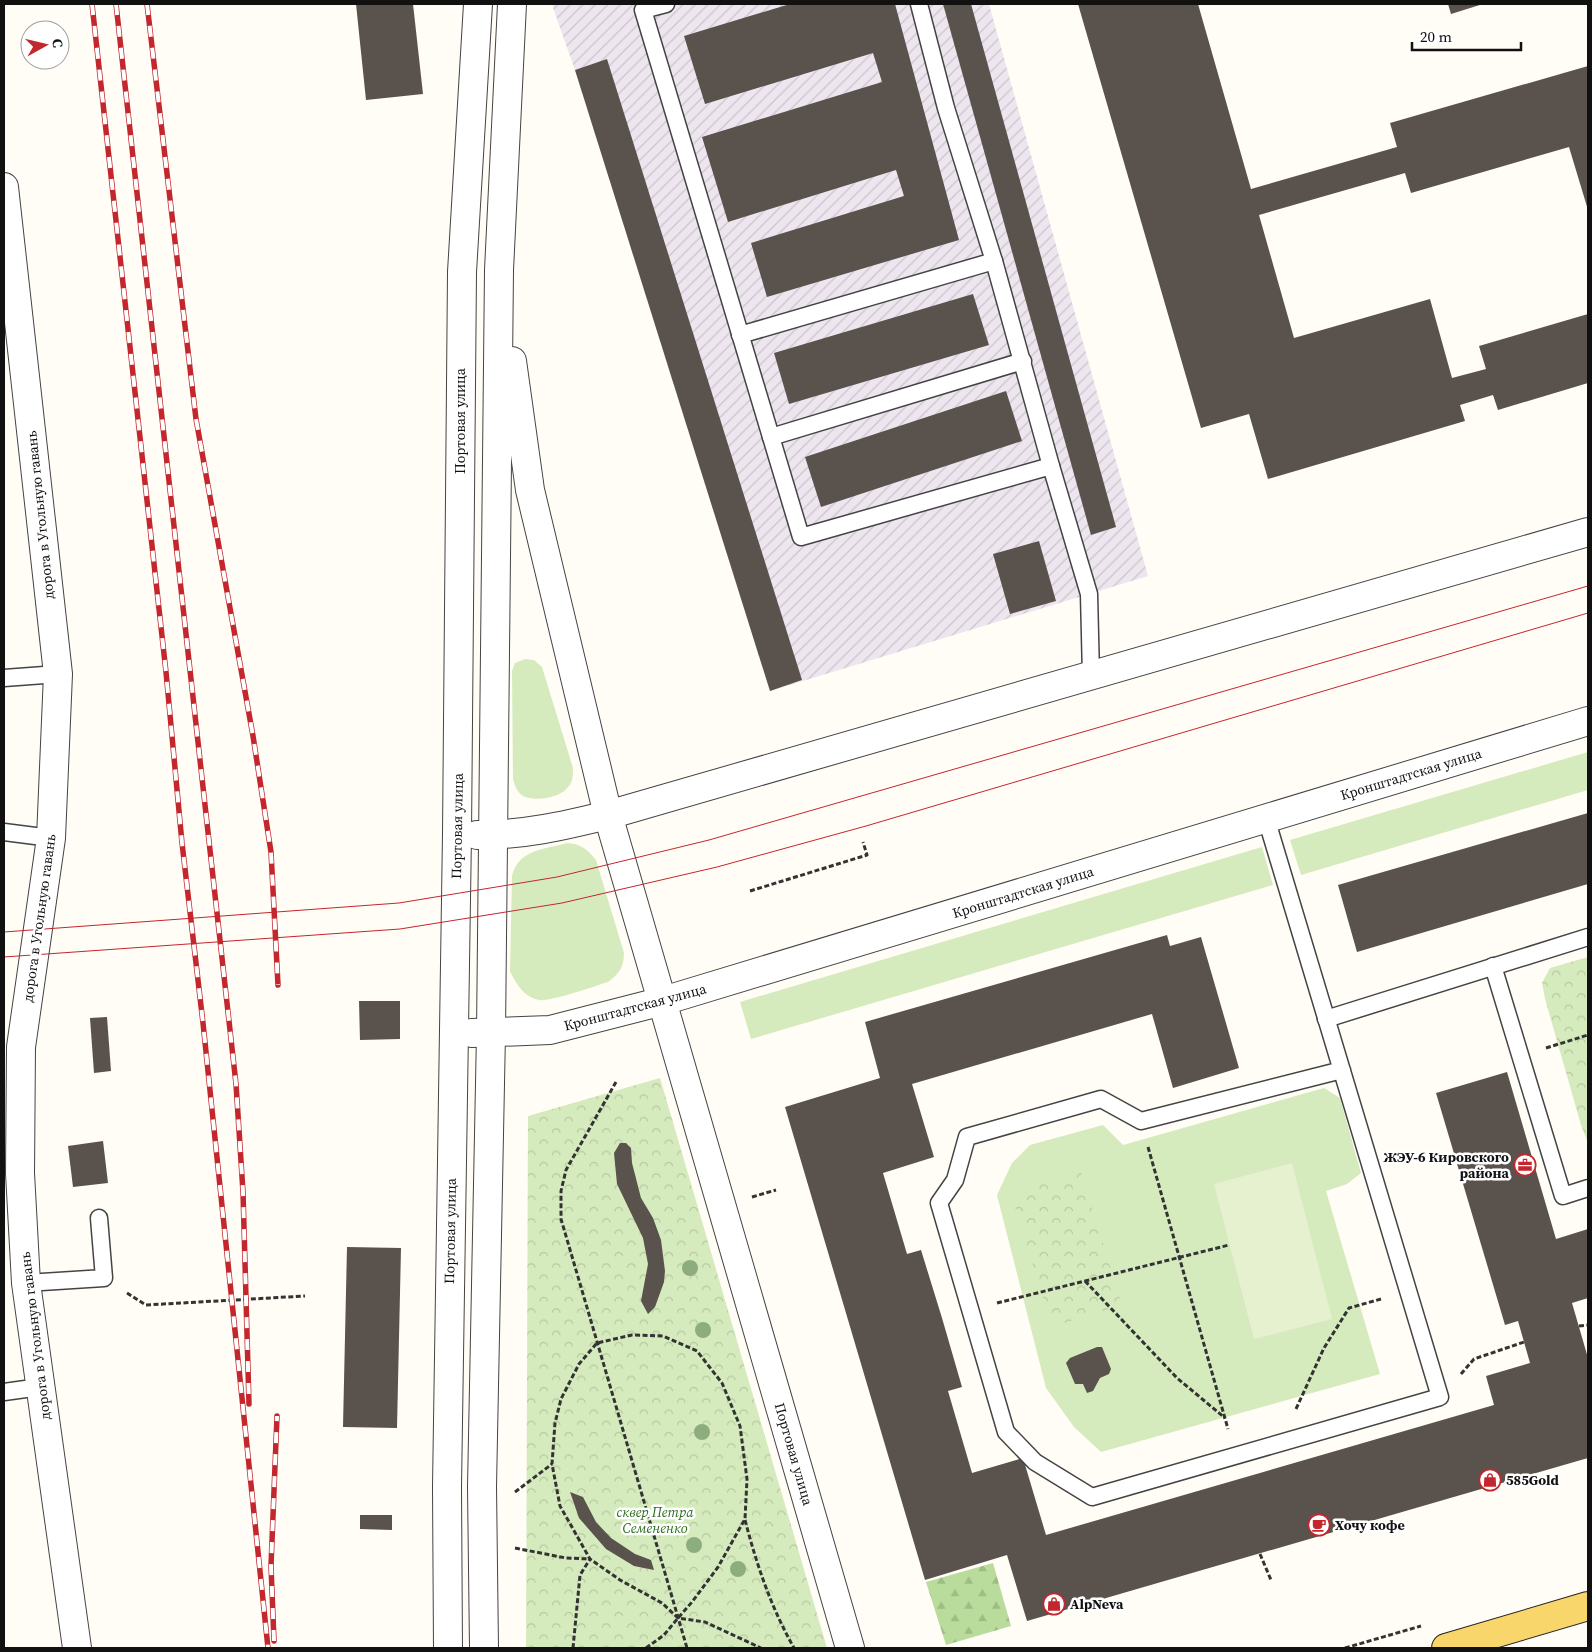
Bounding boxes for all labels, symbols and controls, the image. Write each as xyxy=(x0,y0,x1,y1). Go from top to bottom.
north arrow xyxy=(20,20,70,70)
scale bar xyxy=(1412,20,1521,52)
text: 20 m xyxy=(1420,26,1452,47)
text: С xyxy=(47,37,68,49)
street label: Портовая улица xyxy=(450,367,470,474)
street label: дорога в Угольную гавань xyxy=(21,430,59,600)
street label: Кронштадтская улица xyxy=(1338,743,1485,805)
street label: Портовая улица xyxy=(446,772,468,879)
street label: дорога в Угольную гавань xyxy=(17,833,61,1003)
street label: Кронштадтская улица xyxy=(950,861,1097,923)
street label: Кронштадтская улица xyxy=(562,978,709,1036)
place label: ЖЭУ-6 Кировского района xyxy=(1383,1147,1510,1183)
office icon: ЖЭУ-6 Кировского района xyxy=(1513,1153,1537,1177)
street label: Портовая улица xyxy=(439,1177,461,1284)
street label: дорога в Угольную гавань xyxy=(15,1251,55,1421)
street label: Портовая улица xyxy=(770,1400,818,1508)
shop icon: 585Gold xyxy=(1478,1468,1502,1492)
place label: 585Gold xyxy=(1506,1470,1560,1490)
park label: сквер Петра Семененко xyxy=(617,1502,694,1538)
cafe icon: Хочу кофе xyxy=(1307,1513,1331,1537)
place label: Хочу кофе xyxy=(1335,1515,1405,1535)
shop icon: AlpNeva xyxy=(1042,1592,1066,1616)
place label: AlpNeva xyxy=(1070,1594,1124,1614)

